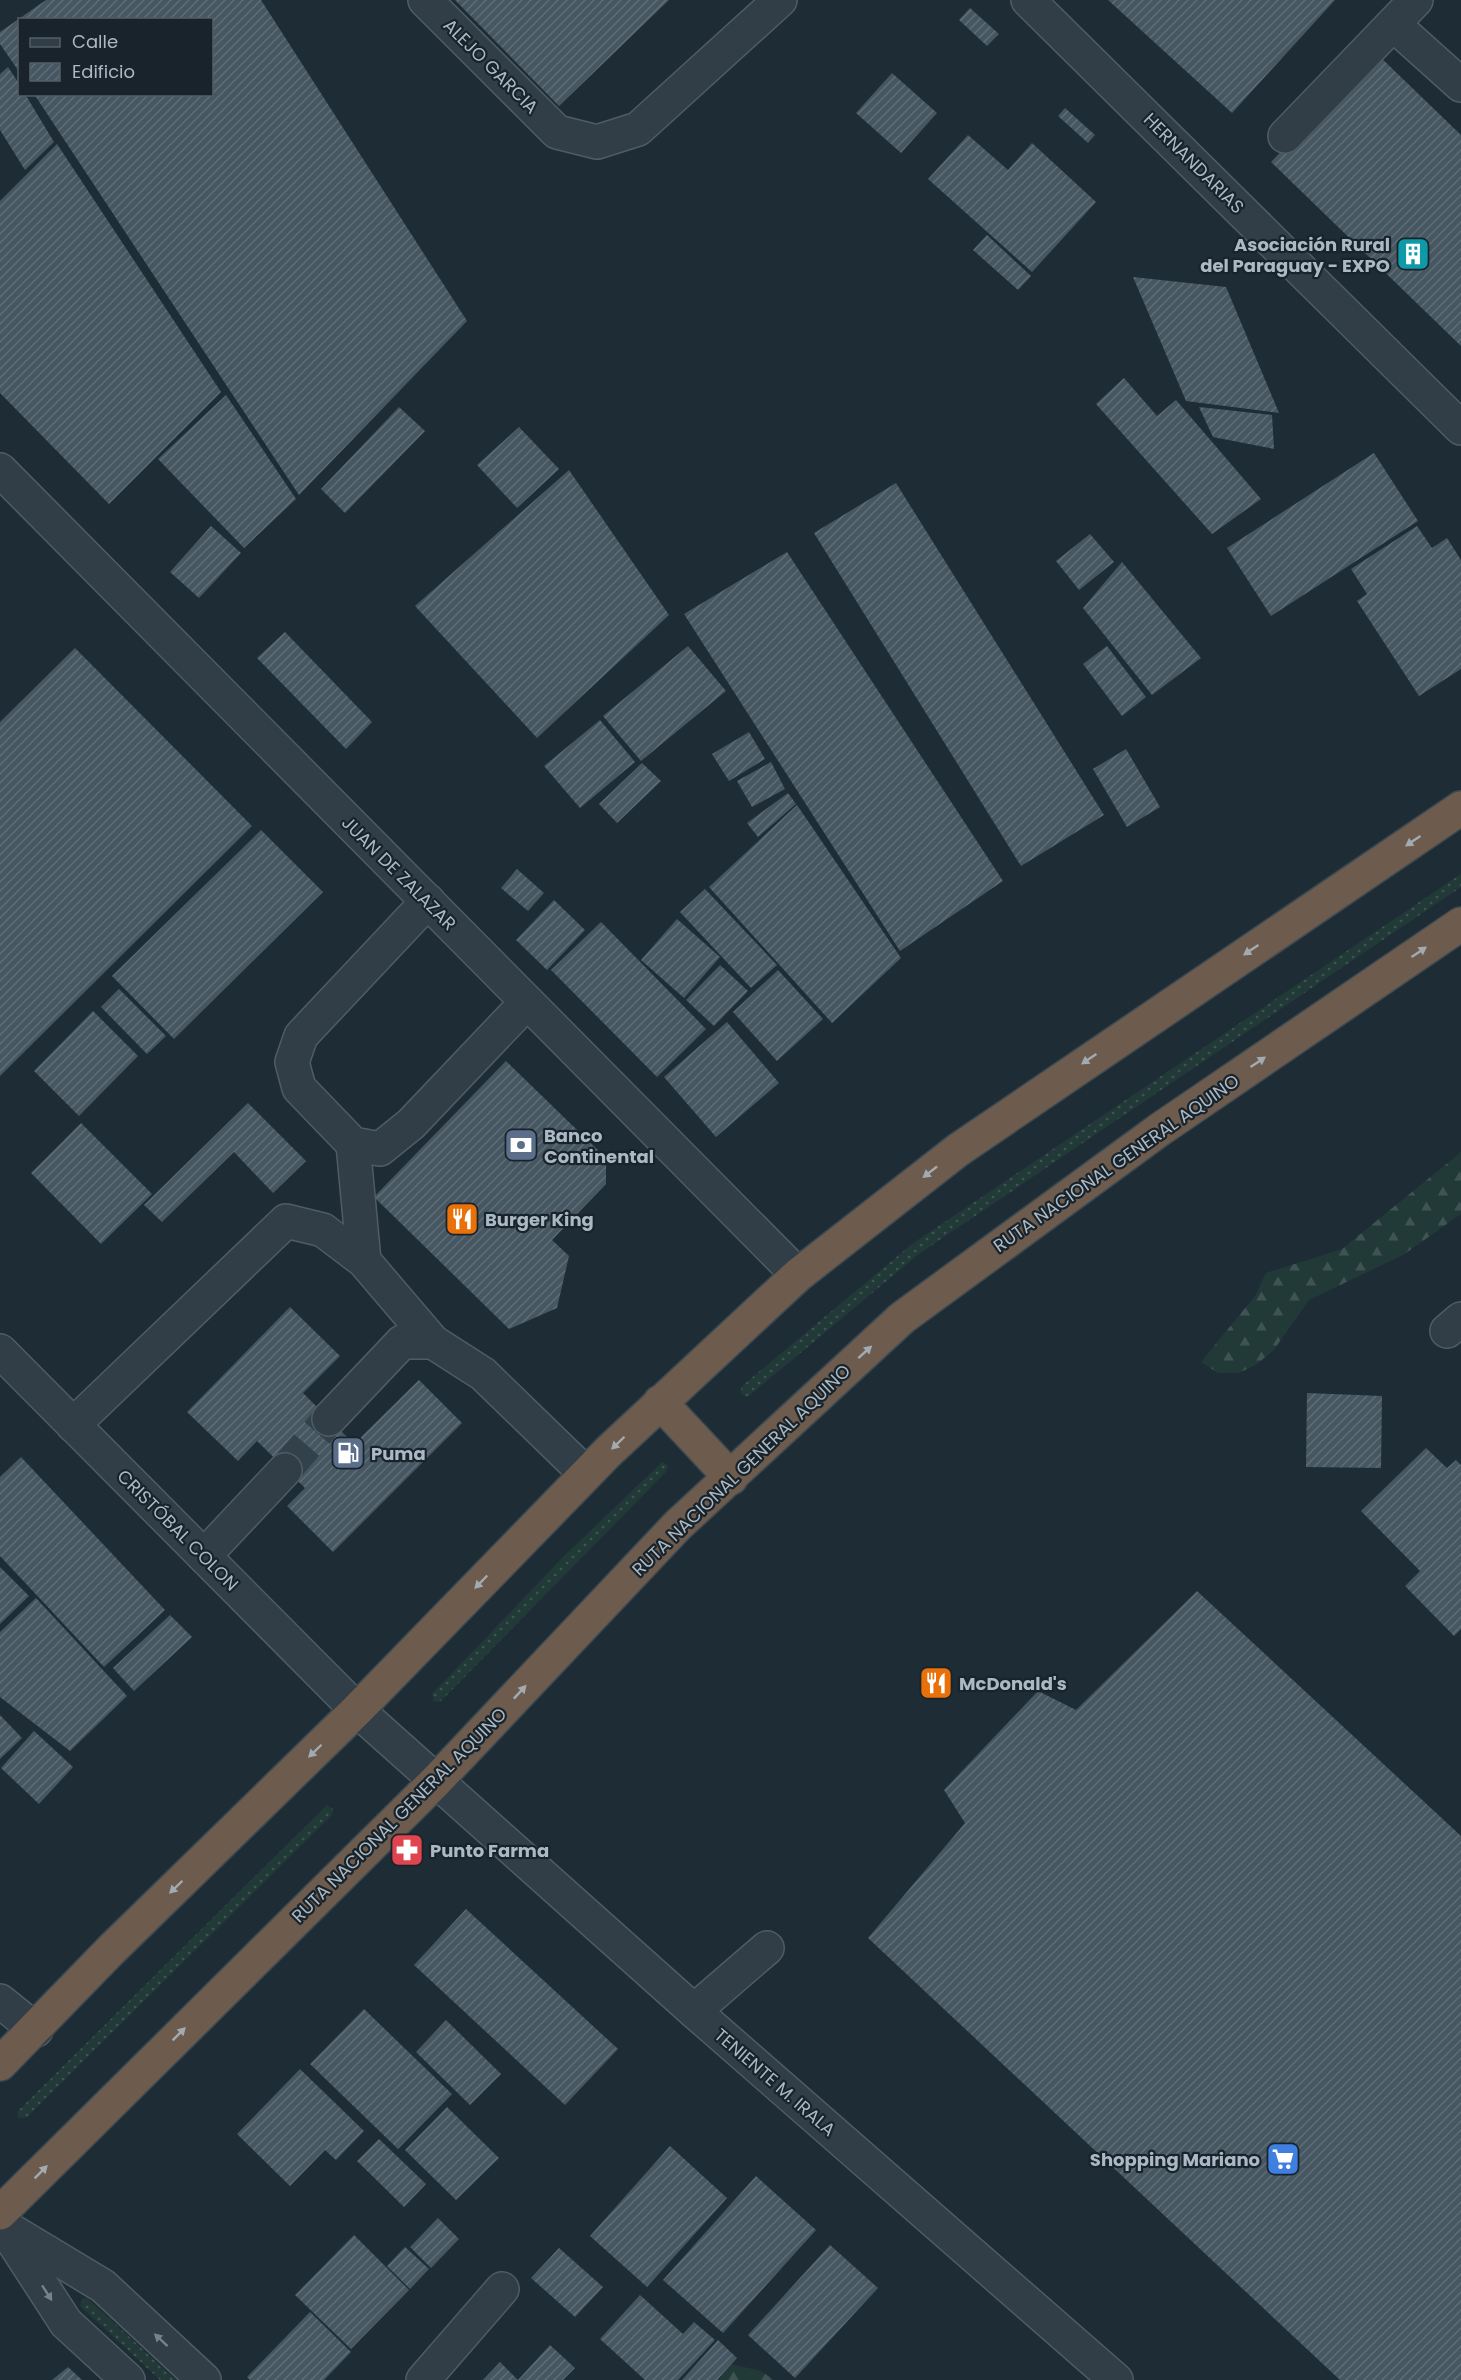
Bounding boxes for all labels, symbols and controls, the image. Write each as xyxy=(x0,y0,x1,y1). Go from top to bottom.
street label: ALEJO GARCIA xyxy=(438,13,544,119)
legend xyxy=(18,18,213,96)
text: Calle xyxy=(72,29,118,54)
text: Edificio xyxy=(72,59,135,84)
street label: HERNANDARIAS xyxy=(1138,107,1250,219)
place label: Asociación Rural del Paraguay - EXPO xyxy=(1200,232,1390,278)
building icon: Asociación Rural del Paraguay - EXPO xyxy=(1395,236,1431,272)
street label: JUAN DE ZALAZAR xyxy=(336,810,462,936)
one-way arrow xyxy=(1405,835,1421,847)
one-way arrow xyxy=(1243,944,1259,955)
one-way arrow xyxy=(1411,946,1427,958)
one-way arrow xyxy=(1082,1053,1098,1065)
one-way arrow xyxy=(1250,1056,1266,1068)
street label: RUTA NACIONAL GENERAL AQUINO xyxy=(988,1068,1244,1258)
place label: Banco Continental xyxy=(544,1123,654,1169)
bank icon: Banco Continental xyxy=(503,1127,539,1163)
one-way arrow xyxy=(923,1166,938,1178)
restaurant icon: Burger King xyxy=(444,1201,480,1237)
place label: Burger King xyxy=(485,1207,594,1232)
one-way arrow xyxy=(857,1346,872,1359)
street label: RUTA NACIONAL GENERAL AQUINO xyxy=(626,1359,856,1581)
fuel station icon: Puma xyxy=(330,1435,366,1471)
one-way arrow xyxy=(611,1435,625,1449)
place label: Puma xyxy=(371,1441,426,1466)
street label: CRISTÓBAL COLON xyxy=(112,1464,244,1596)
one-way arrow xyxy=(475,1575,489,1589)
restaurant icon: McDonald's xyxy=(918,1665,954,1701)
place label: McDonald's xyxy=(959,1671,1067,1696)
one-way arrow xyxy=(513,1685,527,1700)
street label: RUTA NACIONAL GENERAL AQUINO xyxy=(286,1702,512,1928)
one-way arrow xyxy=(308,1743,322,1757)
pharmacy icon: Punto Farma xyxy=(389,1832,425,1868)
place label: Punto Farma xyxy=(430,1838,549,1863)
one-way arrow xyxy=(169,1880,183,1894)
street label: TENIENTE M. IRALA xyxy=(709,2022,841,2142)
one-way arrow xyxy=(172,2027,187,2041)
supermarket icon: Shopping Mariano xyxy=(1265,2141,1301,2177)
place label: Shopping Mariano xyxy=(1090,2147,1260,2172)
one-way arrow xyxy=(34,2165,48,2179)
one-way arrow xyxy=(41,2285,53,2301)
one-way arrow xyxy=(154,2334,169,2347)

